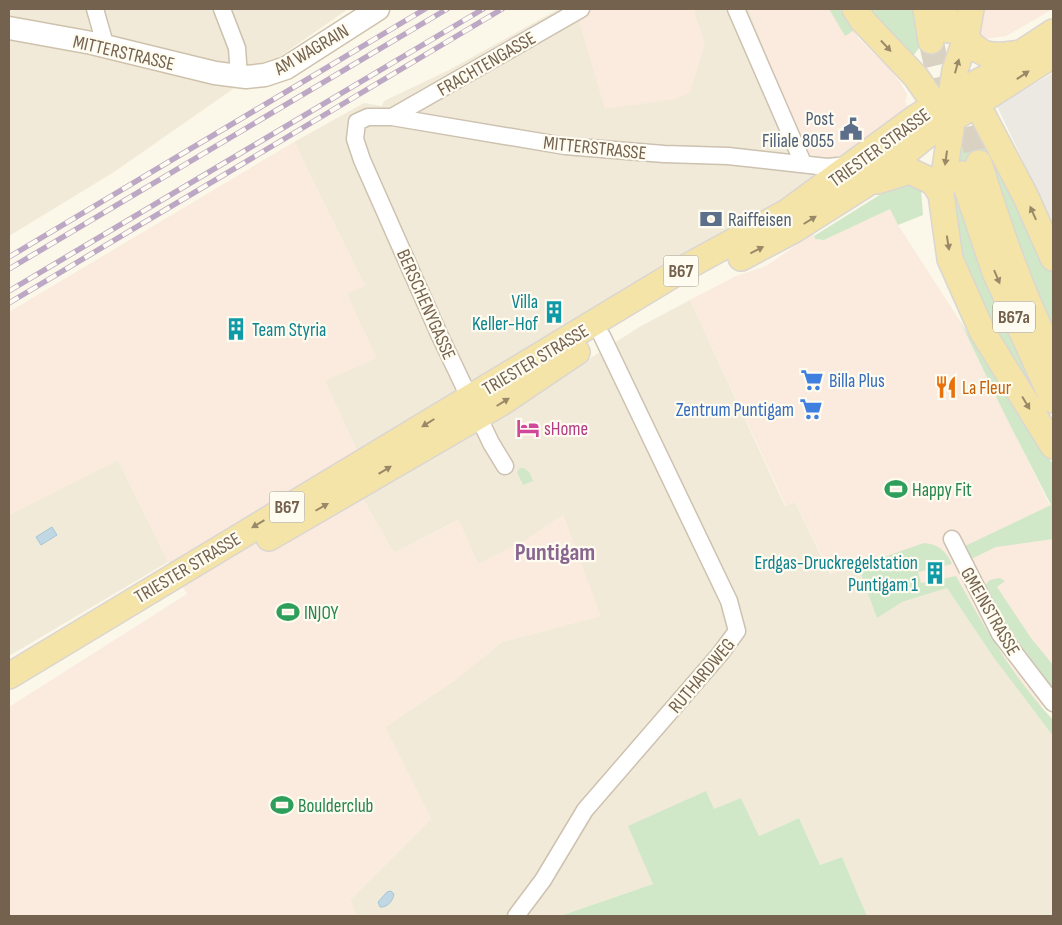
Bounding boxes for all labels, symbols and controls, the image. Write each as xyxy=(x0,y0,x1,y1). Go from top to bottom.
street label: AM WAGRAIN xyxy=(270,20,353,81)
street label: FRACHTENGASSE xyxy=(434,27,540,102)
street label: MITTERSTRASSE xyxy=(71,31,177,76)
one-way arrow xyxy=(880,40,892,52)
one-way arrow xyxy=(953,59,961,74)
one-way arrow xyxy=(1016,70,1029,79)
street label: TRIESTER STRASSE xyxy=(825,104,935,193)
place label: Post Filiale 8055 xyxy=(762,108,834,153)
public building icon: Post Filiale 8055 xyxy=(838,116,864,142)
street label: MITTERSTRASSE xyxy=(542,132,648,165)
one-way arrow xyxy=(942,150,950,166)
bank icon: Raiffeisen xyxy=(698,206,724,232)
one-way arrow xyxy=(1029,206,1037,220)
place label: Raiffeisen xyxy=(728,209,792,232)
one-way arrow xyxy=(803,215,817,225)
one-way arrow xyxy=(944,235,952,251)
street label: BERSCHENYGASSE xyxy=(391,246,460,363)
one-way arrow xyxy=(750,246,764,254)
road number: B67 xyxy=(664,256,698,286)
one-way arrow xyxy=(994,270,1002,284)
place label: Villa Keller-Hof xyxy=(472,291,539,336)
building icon: Villa Keller-Hof xyxy=(541,299,567,325)
road number: B67a xyxy=(993,302,1035,332)
building icon: Team Styria xyxy=(223,316,249,342)
place label: Team Styria xyxy=(252,319,326,342)
street label: TRIESTER STRASSE xyxy=(479,320,593,401)
supermarket icon: Billa Plus xyxy=(799,367,825,393)
place label: Billa Plus xyxy=(829,370,885,393)
restaurant icon: La Fleur xyxy=(933,374,959,400)
place label: La Fleur xyxy=(962,377,1012,400)
supermarket icon: Zentrum Puntigam xyxy=(798,396,824,422)
one-way arrow xyxy=(497,397,510,406)
one-way arrow xyxy=(1021,397,1031,410)
place label: Zentrum Puntigam xyxy=(676,399,794,422)
hotel icon: sHome xyxy=(515,415,541,441)
one-way arrow xyxy=(421,418,434,427)
place label: sHome xyxy=(544,418,588,441)
one-way arrow xyxy=(379,465,392,474)
sports icon: Happy Fit xyxy=(883,476,909,502)
place label: Happy Fit xyxy=(912,479,972,502)
road number: B67 xyxy=(270,492,304,522)
one-way arrow xyxy=(315,503,328,512)
one-way arrow xyxy=(252,520,265,529)
street label: TRIESTER STRASSE xyxy=(131,528,245,609)
district label: Puntigam xyxy=(515,538,595,567)
place label: Erdgas-Druckregelstation Puntigam 1 xyxy=(754,552,918,597)
building icon: Erdgas-Druckregelstation Puntigam 1 xyxy=(922,560,948,586)
street label: GMEINSTRASSE xyxy=(955,563,1024,660)
sports icon: INJOY xyxy=(275,599,301,625)
place label: INJOY xyxy=(304,602,338,625)
street label: RUTHARDWEG xyxy=(664,634,740,718)
sports icon: Boulderclub xyxy=(269,792,295,818)
place label: Boulderclub xyxy=(298,795,374,818)

